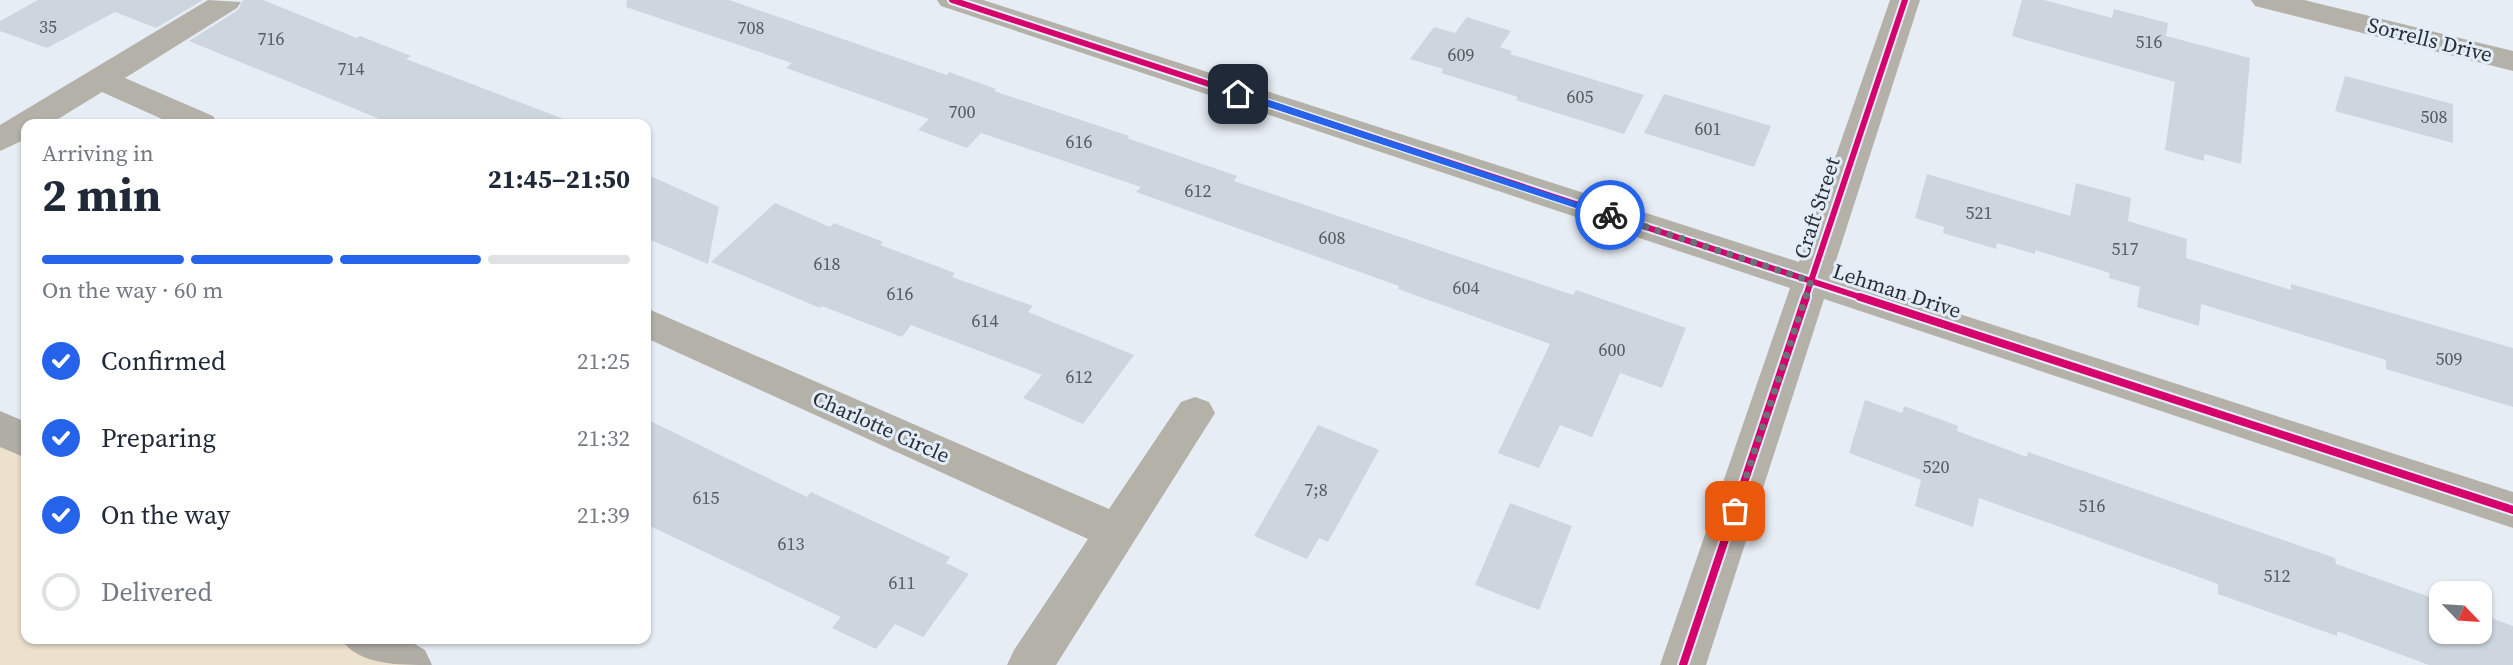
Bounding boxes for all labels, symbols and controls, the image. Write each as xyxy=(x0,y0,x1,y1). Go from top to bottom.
street label: Sorrells Drive xyxy=(2365,10,2495,69)
house number: 35 xyxy=(39,14,57,39)
house number: 708 xyxy=(738,15,765,40)
house number: 716 xyxy=(258,26,285,51)
house number: 516 xyxy=(2136,29,2163,54)
house number: 609 xyxy=(1448,42,1475,67)
house number: 714 xyxy=(338,56,365,81)
pin xyxy=(1208,64,1268,124)
icon: home xyxy=(1219,75,1257,113)
house number: 605 xyxy=(1567,84,1594,109)
house number: 700 xyxy=(949,99,976,124)
house number: 508 xyxy=(2421,104,2448,129)
house number: 601 xyxy=(1695,116,1722,141)
house number: 616 xyxy=(1066,129,1093,154)
text: Arriving in xyxy=(42,137,154,169)
street label: Craft Street xyxy=(1786,153,1847,262)
text: 21:45–21:50 xyxy=(488,161,630,197)
text: 2 min xyxy=(42,163,161,226)
house number: 612 xyxy=(1185,178,1212,203)
courier xyxy=(1575,180,1645,250)
icon: bike xyxy=(1591,196,1629,234)
house number: 521 xyxy=(1966,200,1993,225)
house number: 608 xyxy=(1319,225,1346,250)
house number: 517 xyxy=(2112,236,2139,261)
house number: 618 xyxy=(814,251,841,276)
street label: Lehman Drive xyxy=(1829,256,1965,325)
text: On the way · 60 m xyxy=(42,274,223,306)
house number: 604 xyxy=(1453,275,1480,300)
house number: 616 xyxy=(887,281,914,306)
house number: 614 xyxy=(972,308,999,333)
house number: 600 xyxy=(1599,337,1626,362)
icon: check xyxy=(42,342,80,380)
text: Confirmed xyxy=(101,343,226,379)
text: 21:25 xyxy=(577,345,630,377)
house number: 509 xyxy=(2436,346,2463,371)
house number: 612 xyxy=(1066,364,1093,389)
street label: Charlotte Circle xyxy=(808,383,954,470)
icon: check xyxy=(42,419,80,457)
text: Preparing xyxy=(101,420,216,456)
text: 21:32 xyxy=(577,422,630,454)
house number: 520 xyxy=(1923,454,1950,479)
house number: 7;8 xyxy=(1304,477,1328,502)
pin xyxy=(1705,481,1765,541)
house number: 615 xyxy=(693,485,720,510)
icon: bag xyxy=(1716,492,1754,530)
house number: 516 xyxy=(2079,493,2106,518)
icon: check xyxy=(42,496,80,534)
text: On the way xyxy=(101,497,230,533)
text: 21:39 xyxy=(577,499,630,531)
house number: 613 xyxy=(778,531,805,556)
house number: 512 xyxy=(2264,563,2291,588)
house number: 611 xyxy=(889,570,916,595)
text: Delivered xyxy=(101,574,212,610)
north arrow xyxy=(2429,581,2492,644)
map controls xyxy=(2429,581,2492,644)

